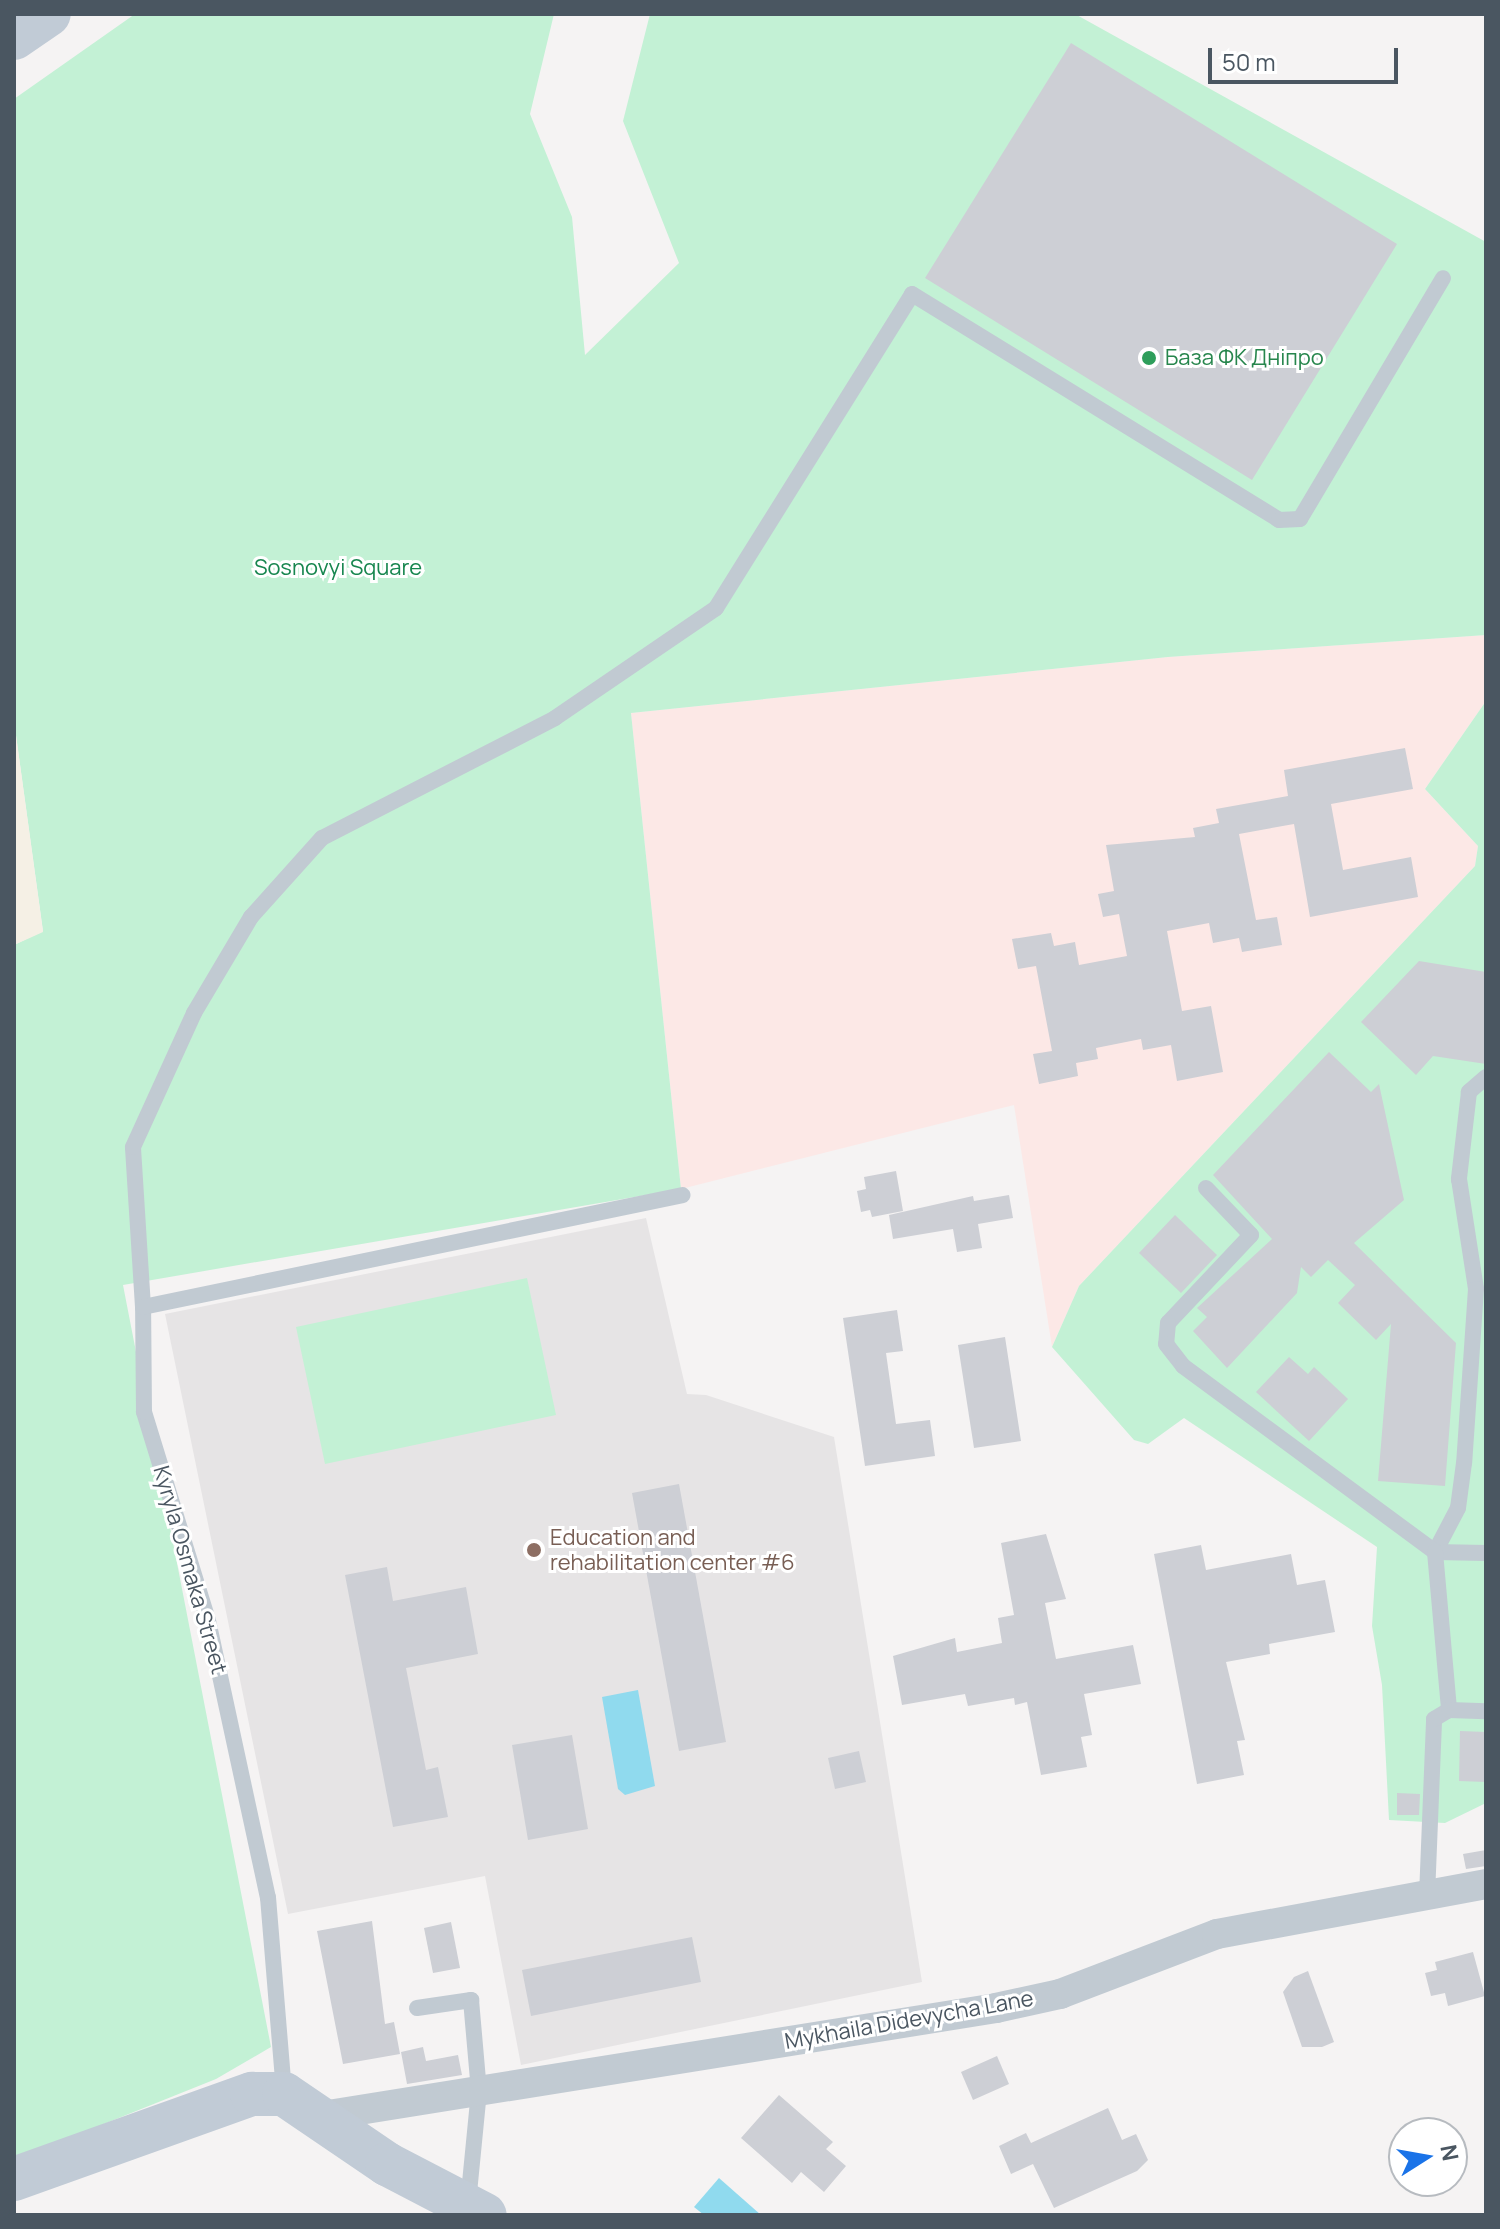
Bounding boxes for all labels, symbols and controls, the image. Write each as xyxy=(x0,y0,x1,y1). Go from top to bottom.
scale bar xyxy=(1212,32,1402,82)
text: 50 m xyxy=(1222,45,1276,78)
place label: База ФК Дніпро xyxy=(1165,345,1324,371)
marker: База ФК Дніпро xyxy=(1140,349,1158,367)
park label: Sosnovyi Square xyxy=(254,555,422,581)
street label: Kyryla Osmaka Street xyxy=(148,1463,232,1677)
place label: Education and rehabilitation center #6 xyxy=(550,1524,795,1576)
marker: Education and rehabilitation center #6 xyxy=(525,1541,543,1559)
street label: Mykhaila Didevycha Lane xyxy=(783,1985,1035,2055)
north arrow xyxy=(1388,2117,1468,2197)
text: N xyxy=(1433,2142,1466,2163)

